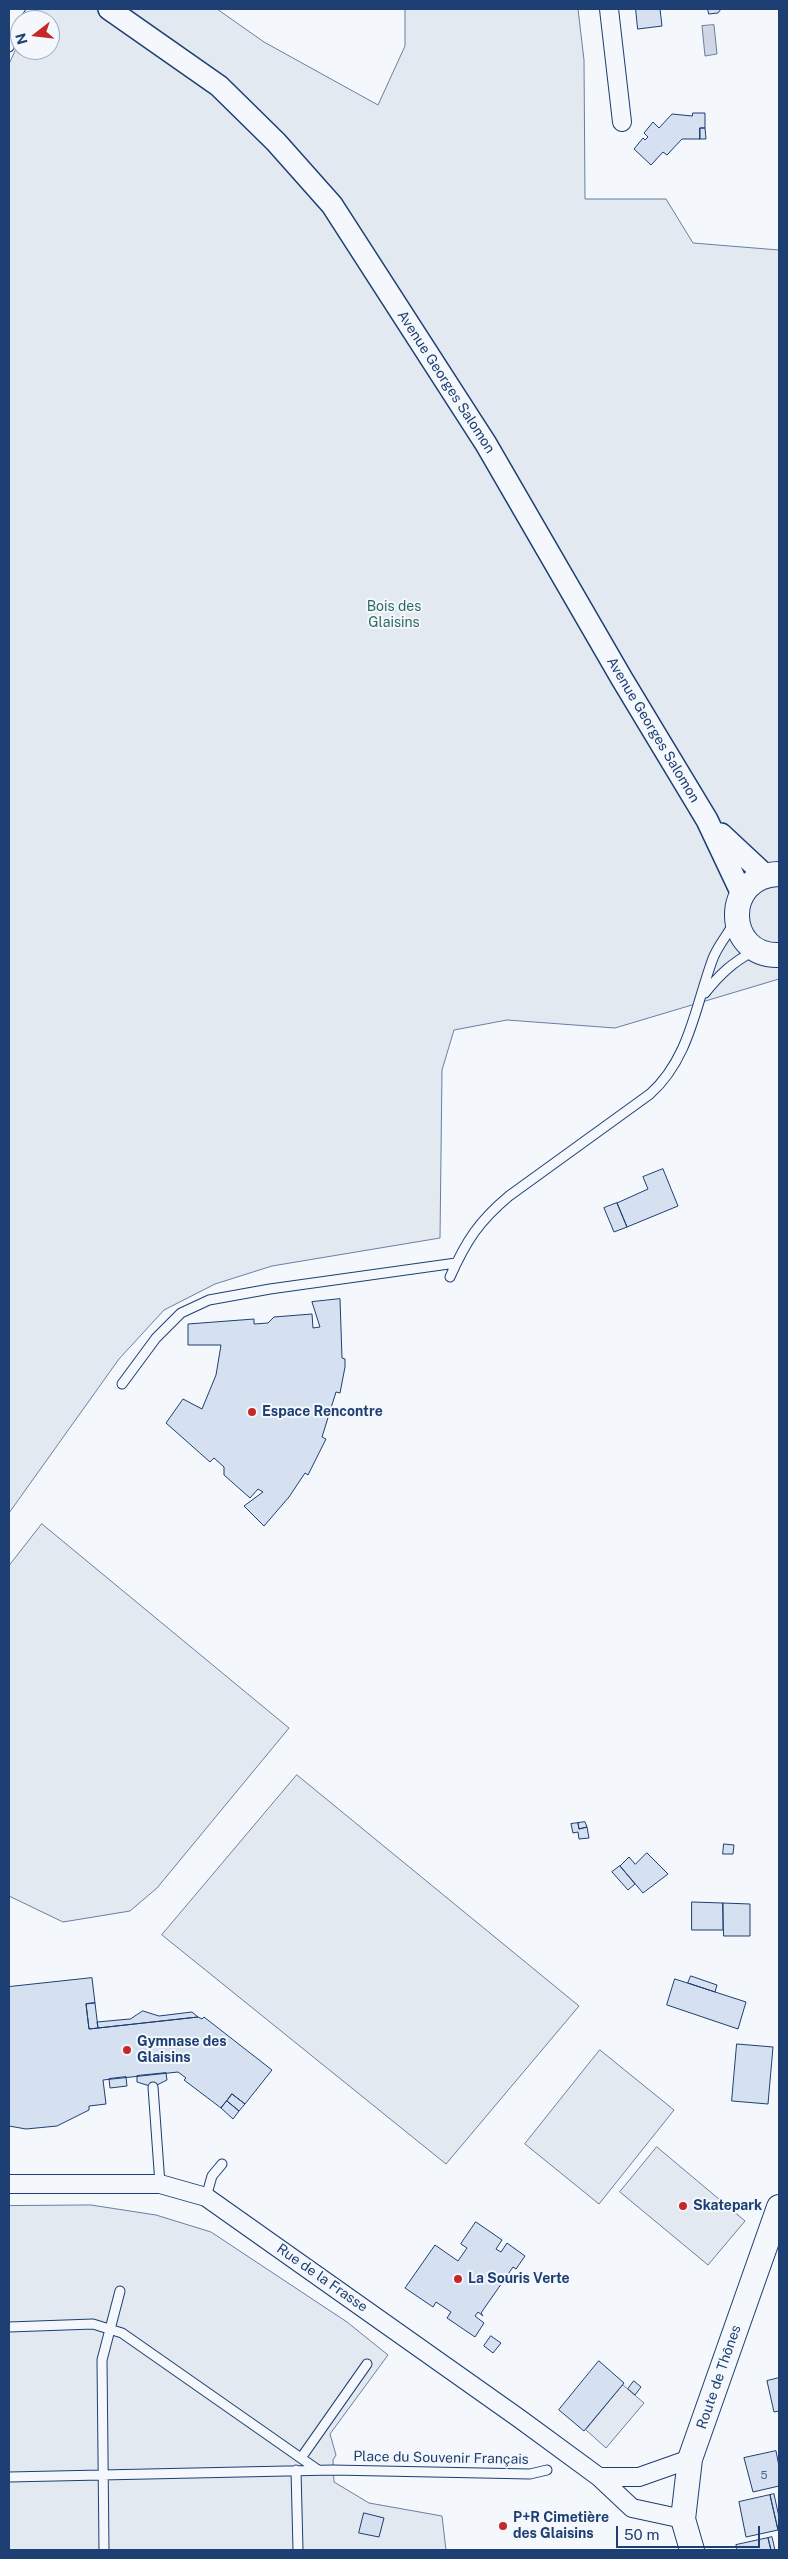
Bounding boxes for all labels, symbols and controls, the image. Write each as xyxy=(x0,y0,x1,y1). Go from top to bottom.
north arrow xyxy=(10,10,60,60)
text: N xyxy=(12,31,31,46)
street label: Avenue Georges Salomon xyxy=(394,308,498,456)
park label: Bois des Glaisins xyxy=(367,599,421,632)
street label: Avenue Georges Salomon xyxy=(603,654,703,806)
place label: Espace Rencontre xyxy=(262,1404,383,1420)
marker: Espace Rencontre xyxy=(246,1406,258,1418)
place label: Gymnase des Glaisins xyxy=(137,2034,227,2066)
marker: Gymnase des Glaisins xyxy=(121,2044,133,2056)
place label: Skatepark xyxy=(693,2198,762,2214)
marker: Skatepark xyxy=(677,2200,689,2212)
street label: Rue de la Frasse xyxy=(273,2240,371,2316)
place label: La Souris Verte xyxy=(468,2271,570,2287)
marker: La Souris Verte xyxy=(452,2273,464,2285)
street label: Route de Thônes xyxy=(693,2323,745,2431)
street label: Place du Souvenir Français xyxy=(353,2448,529,2468)
house number: 5 xyxy=(760,2469,768,2483)
place label: P+R Cimetière des Glaisins xyxy=(513,2510,609,2542)
scale bar xyxy=(618,2516,762,2548)
marker: P+R Cimetière des Glaisins xyxy=(497,2520,509,2532)
text: 50 m xyxy=(624,2526,659,2543)

